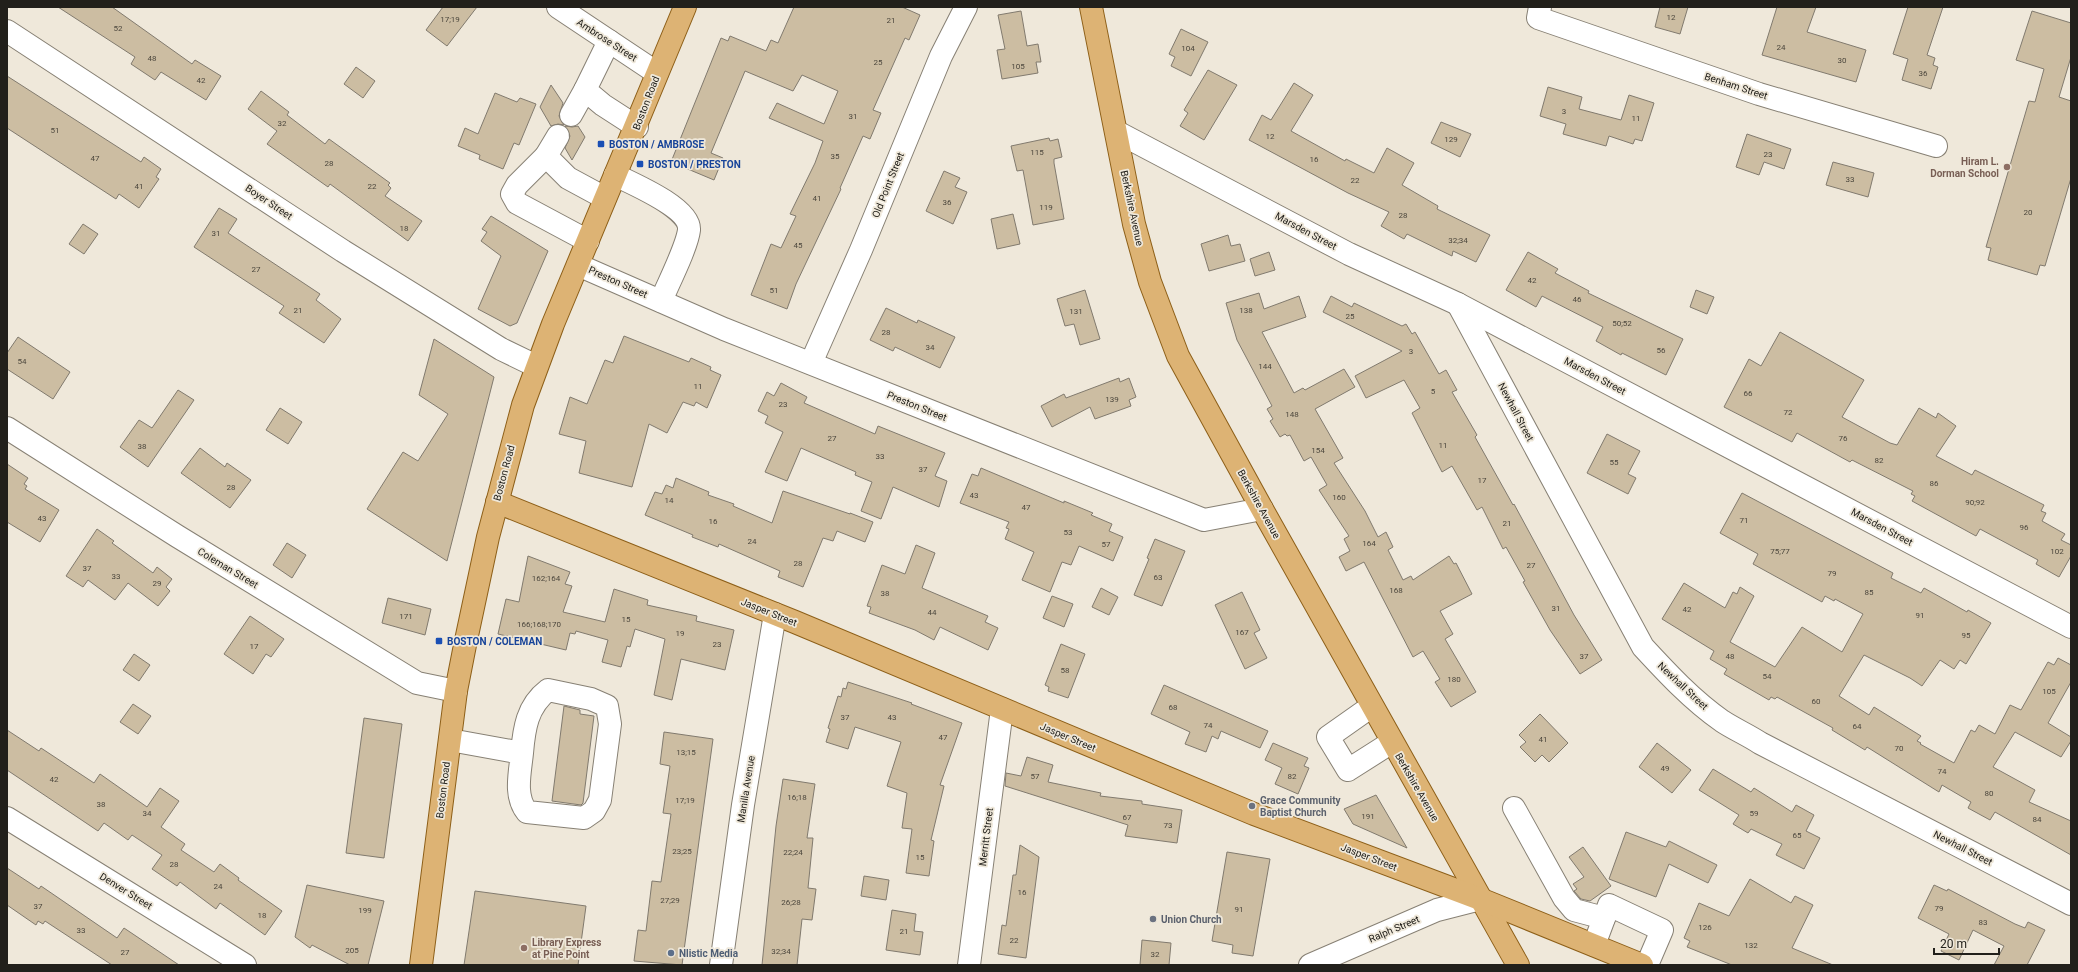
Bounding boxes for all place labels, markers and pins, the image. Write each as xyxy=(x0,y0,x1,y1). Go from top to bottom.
marker: BOSTON / AMBROSE xyxy=(596,139,606,149)
place label: BOSTON / AMBROSE xyxy=(609,139,704,150)
place label: Hiram L. Dorman School xyxy=(1930,156,1999,179)
marker: BOSTON / PRESTON xyxy=(635,159,645,169)
place label: BOSTON / PRESTON xyxy=(648,159,741,170)
marker: Hiram L. Dorman School xyxy=(2002,162,2012,172)
marker: BOSTON / COLEMAN xyxy=(434,636,444,646)
place label: BOSTON / COLEMAN xyxy=(447,636,542,647)
place label: Grace Community Baptist Church xyxy=(1260,795,1342,818)
marker: Grace Community Baptist Church xyxy=(1247,801,1257,811)
marker: Union Church xyxy=(1148,914,1158,924)
place label: Union Church xyxy=(1161,914,1222,925)
place label: Library Express at Pine Point xyxy=(532,937,601,960)
marker: Library Express at Pine Point xyxy=(519,943,529,953)
marker: Nlistic Media xyxy=(666,948,676,958)
place label: Nlistic Media xyxy=(679,948,739,959)

